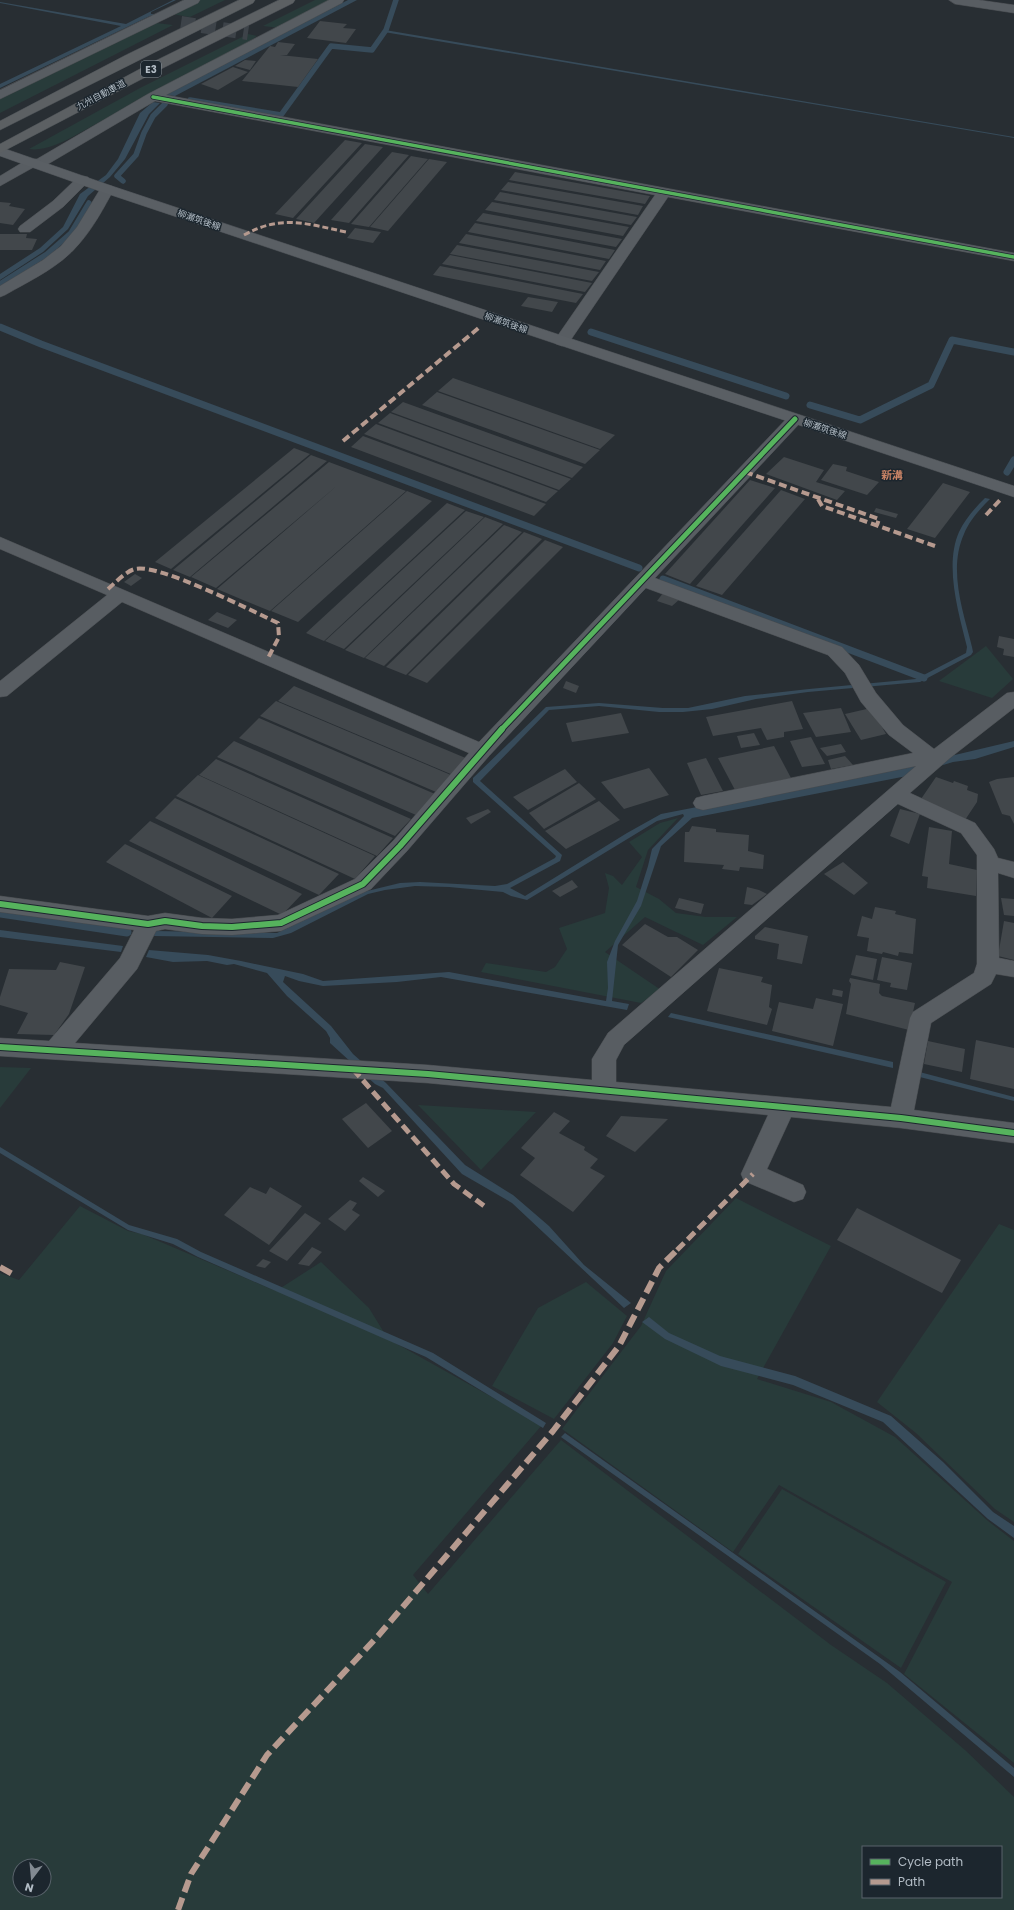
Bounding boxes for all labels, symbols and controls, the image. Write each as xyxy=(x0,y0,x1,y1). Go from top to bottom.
road number: E3 xyxy=(141,61,161,77)
street label: 九州自動車道 xyxy=(74,77,128,113)
street label: 柳瀬筑後線 xyxy=(176,207,223,233)
street label: 柳瀬筑後線 xyxy=(483,310,530,336)
street label: 柳瀬筑後線 xyxy=(802,416,849,442)
district label: 新溝 xyxy=(881,467,903,483)
legend xyxy=(862,1846,1002,1898)
text: Cycle path xyxy=(898,1853,963,1870)
north arrow xyxy=(12,1858,52,1898)
text: Path xyxy=(898,1873,925,1890)
text: N xyxy=(23,1879,35,1896)

